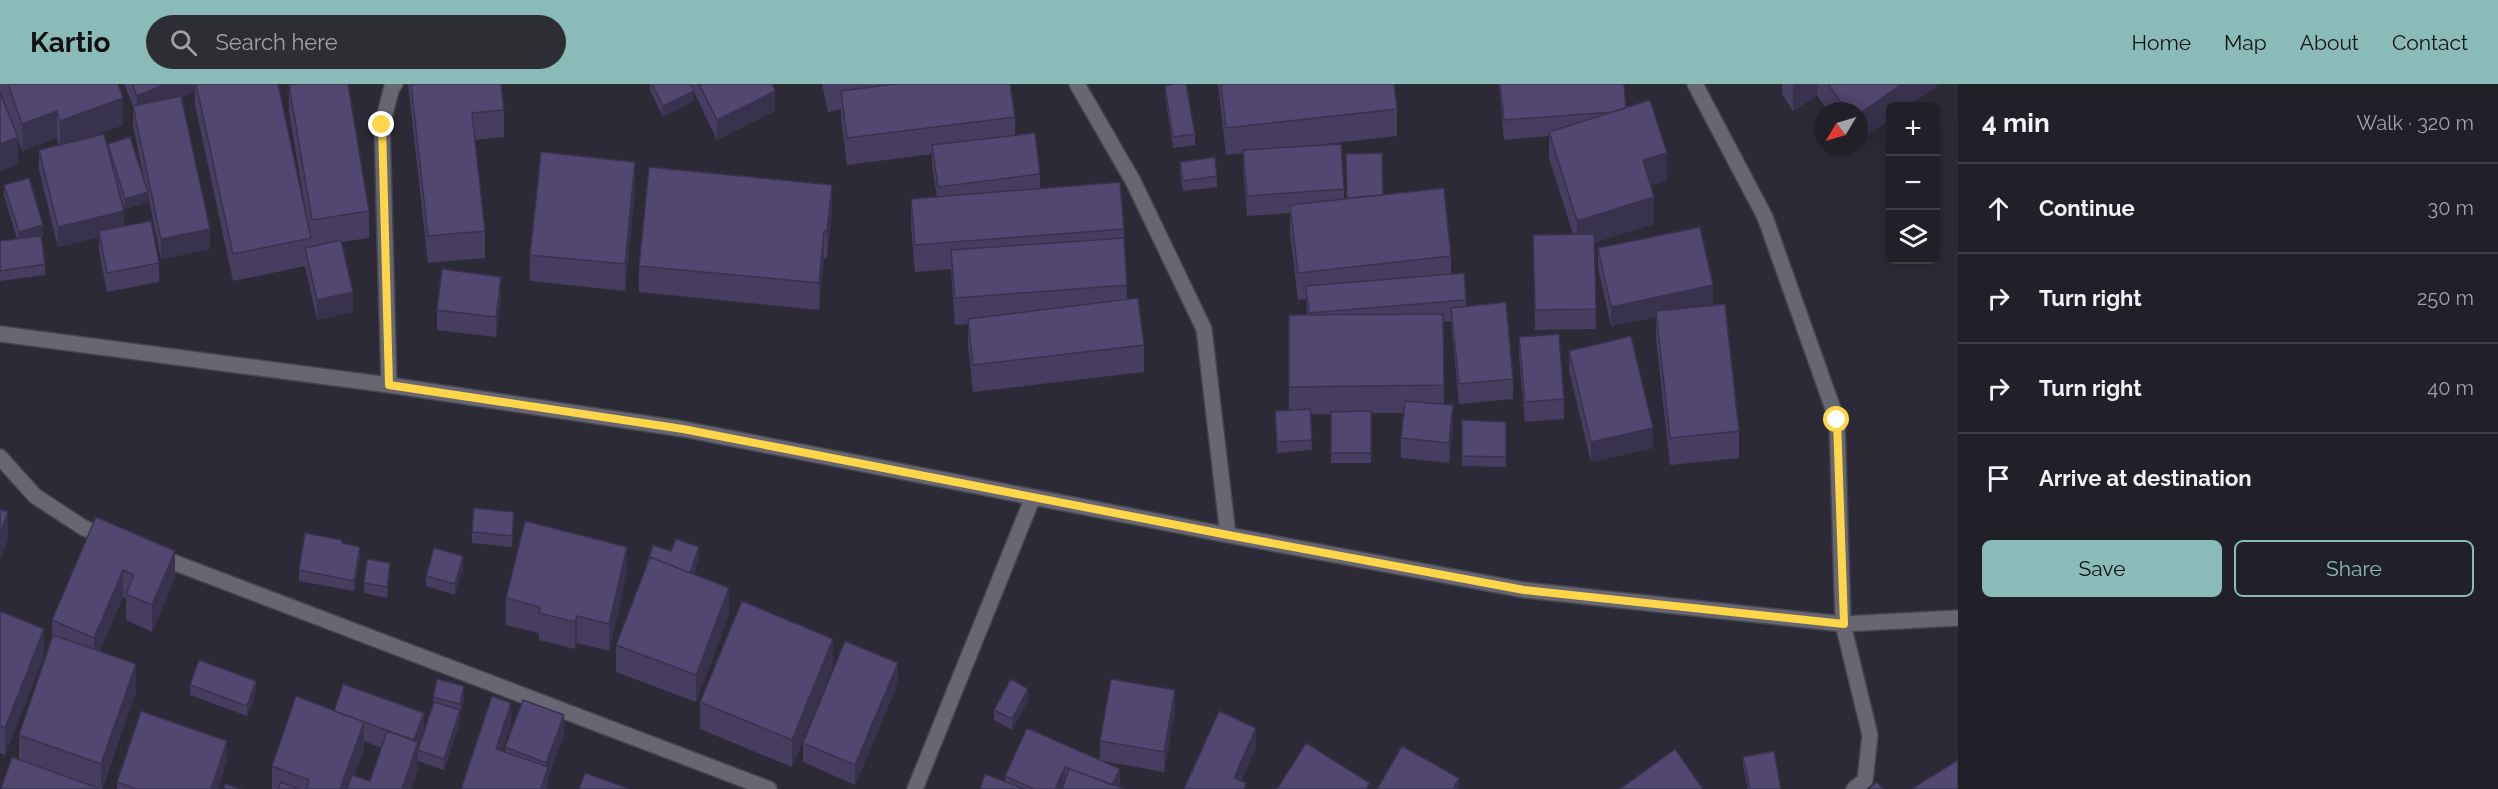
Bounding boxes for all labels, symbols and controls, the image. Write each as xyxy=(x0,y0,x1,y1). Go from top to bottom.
search box xyxy=(146,15,566,69)
text: Kartio xyxy=(30,26,110,59)
icon: search xyxy=(167,26,200,59)
text: Search here xyxy=(215,29,338,55)
text: Home xyxy=(2132,30,2191,55)
text: Map xyxy=(2224,30,2267,55)
text: About xyxy=(2300,30,2359,55)
text: Contact xyxy=(2392,30,2468,55)
north arrow xyxy=(1814,102,1868,156)
map controls xyxy=(1886,102,1940,264)
button: + xyxy=(1886,102,1940,156)
text: 4 min xyxy=(1982,108,2050,138)
route end xyxy=(368,111,394,137)
text: Walk · 320 m xyxy=(2356,111,2474,135)
button: − xyxy=(1886,156,1940,210)
icon: ahead xyxy=(1982,192,2015,225)
text: Continue xyxy=(2039,195,2135,221)
text: 30 m xyxy=(2428,196,2474,220)
button: layers xyxy=(1886,210,1940,264)
icon: right xyxy=(1982,282,2015,315)
text: Turn right xyxy=(2039,285,2142,311)
text: 250 m xyxy=(2417,286,2474,310)
icon: right xyxy=(1982,372,2015,405)
text: Turn right xyxy=(2039,375,2142,401)
text: 40 m xyxy=(2427,376,2474,400)
route start xyxy=(1823,406,1849,432)
icon: arrive xyxy=(1982,462,2015,495)
text: Arrive at destination xyxy=(2039,465,2252,491)
button: Save xyxy=(1982,540,2222,597)
button: Share xyxy=(2234,540,2474,597)

